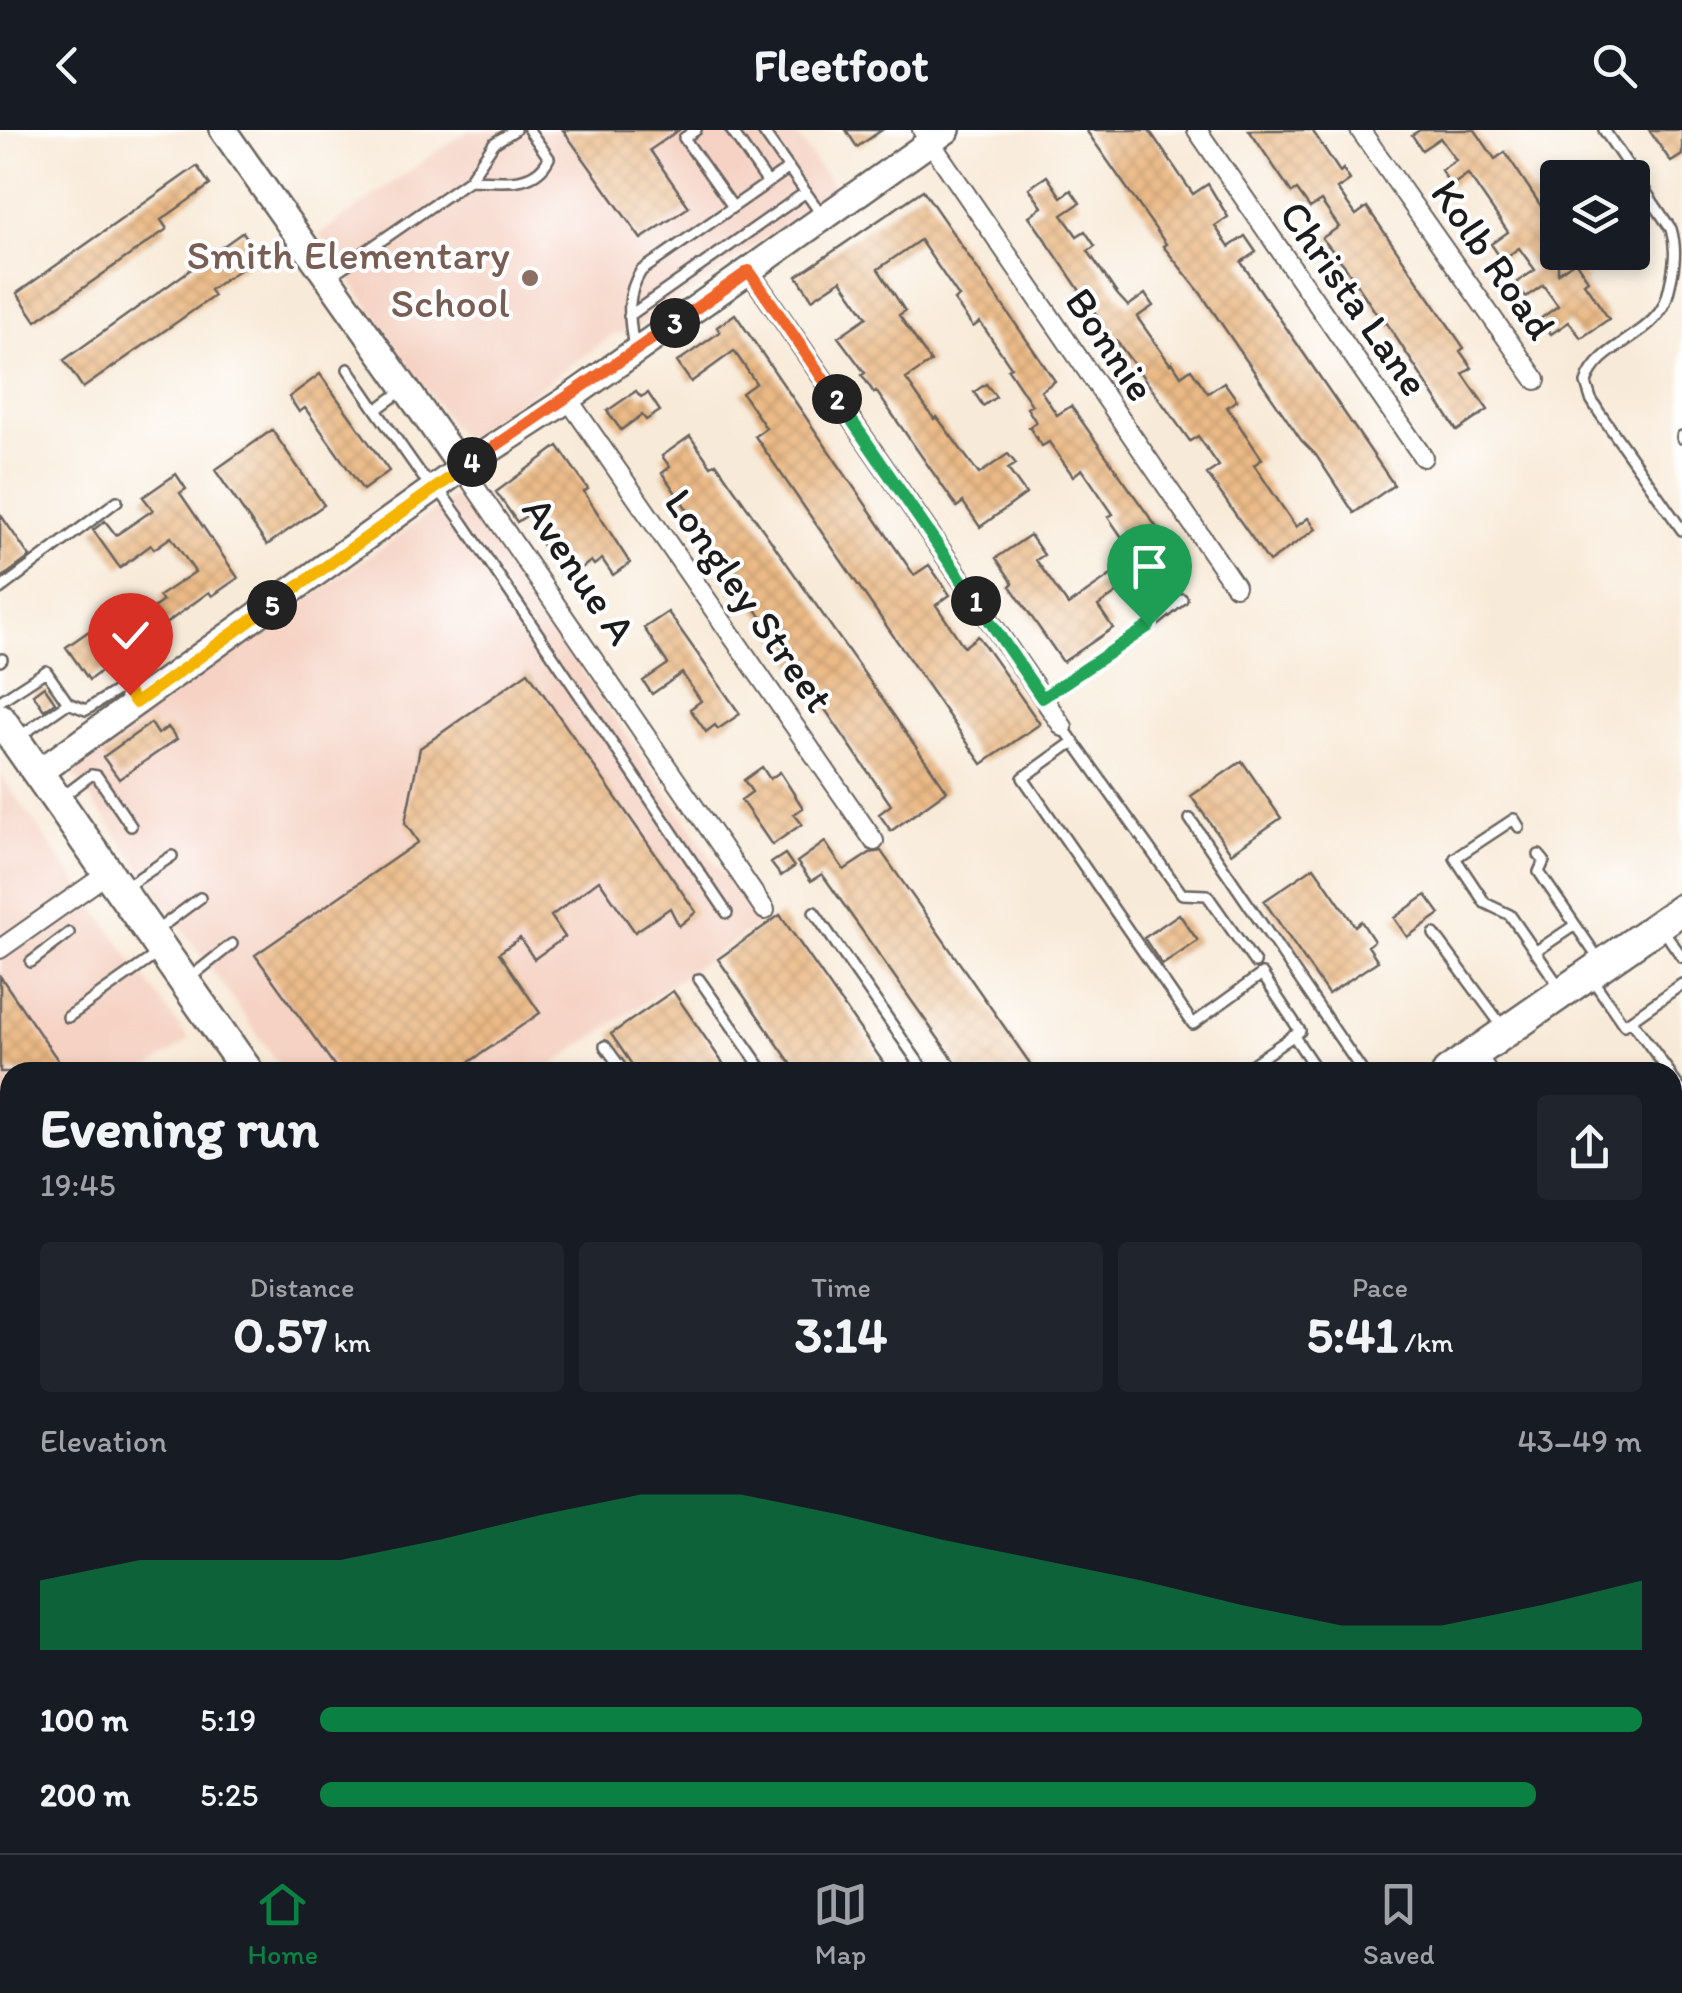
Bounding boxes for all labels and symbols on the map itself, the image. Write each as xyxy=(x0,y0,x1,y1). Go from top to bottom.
street label: Kolb Road xyxy=(1420,170,1567,349)
street label: Christa Lane xyxy=(1269,191,1440,406)
place label: Smith Elementary School xyxy=(187,229,510,328)
marker: Smith Elementary School xyxy=(519,267,541,289)
street label: Bonnie xyxy=(1054,278,1167,411)
pin: 3 xyxy=(650,298,700,348)
pin: 2 xyxy=(812,374,862,424)
pin: 4 xyxy=(447,437,497,487)
street label: Longley Street xyxy=(654,479,845,722)
street label: Avenue A xyxy=(512,487,648,654)
pin xyxy=(1107,524,1192,627)
pin: 1 xyxy=(951,576,1001,626)
pin: 5 xyxy=(247,580,297,630)
pin xyxy=(88,593,173,696)

